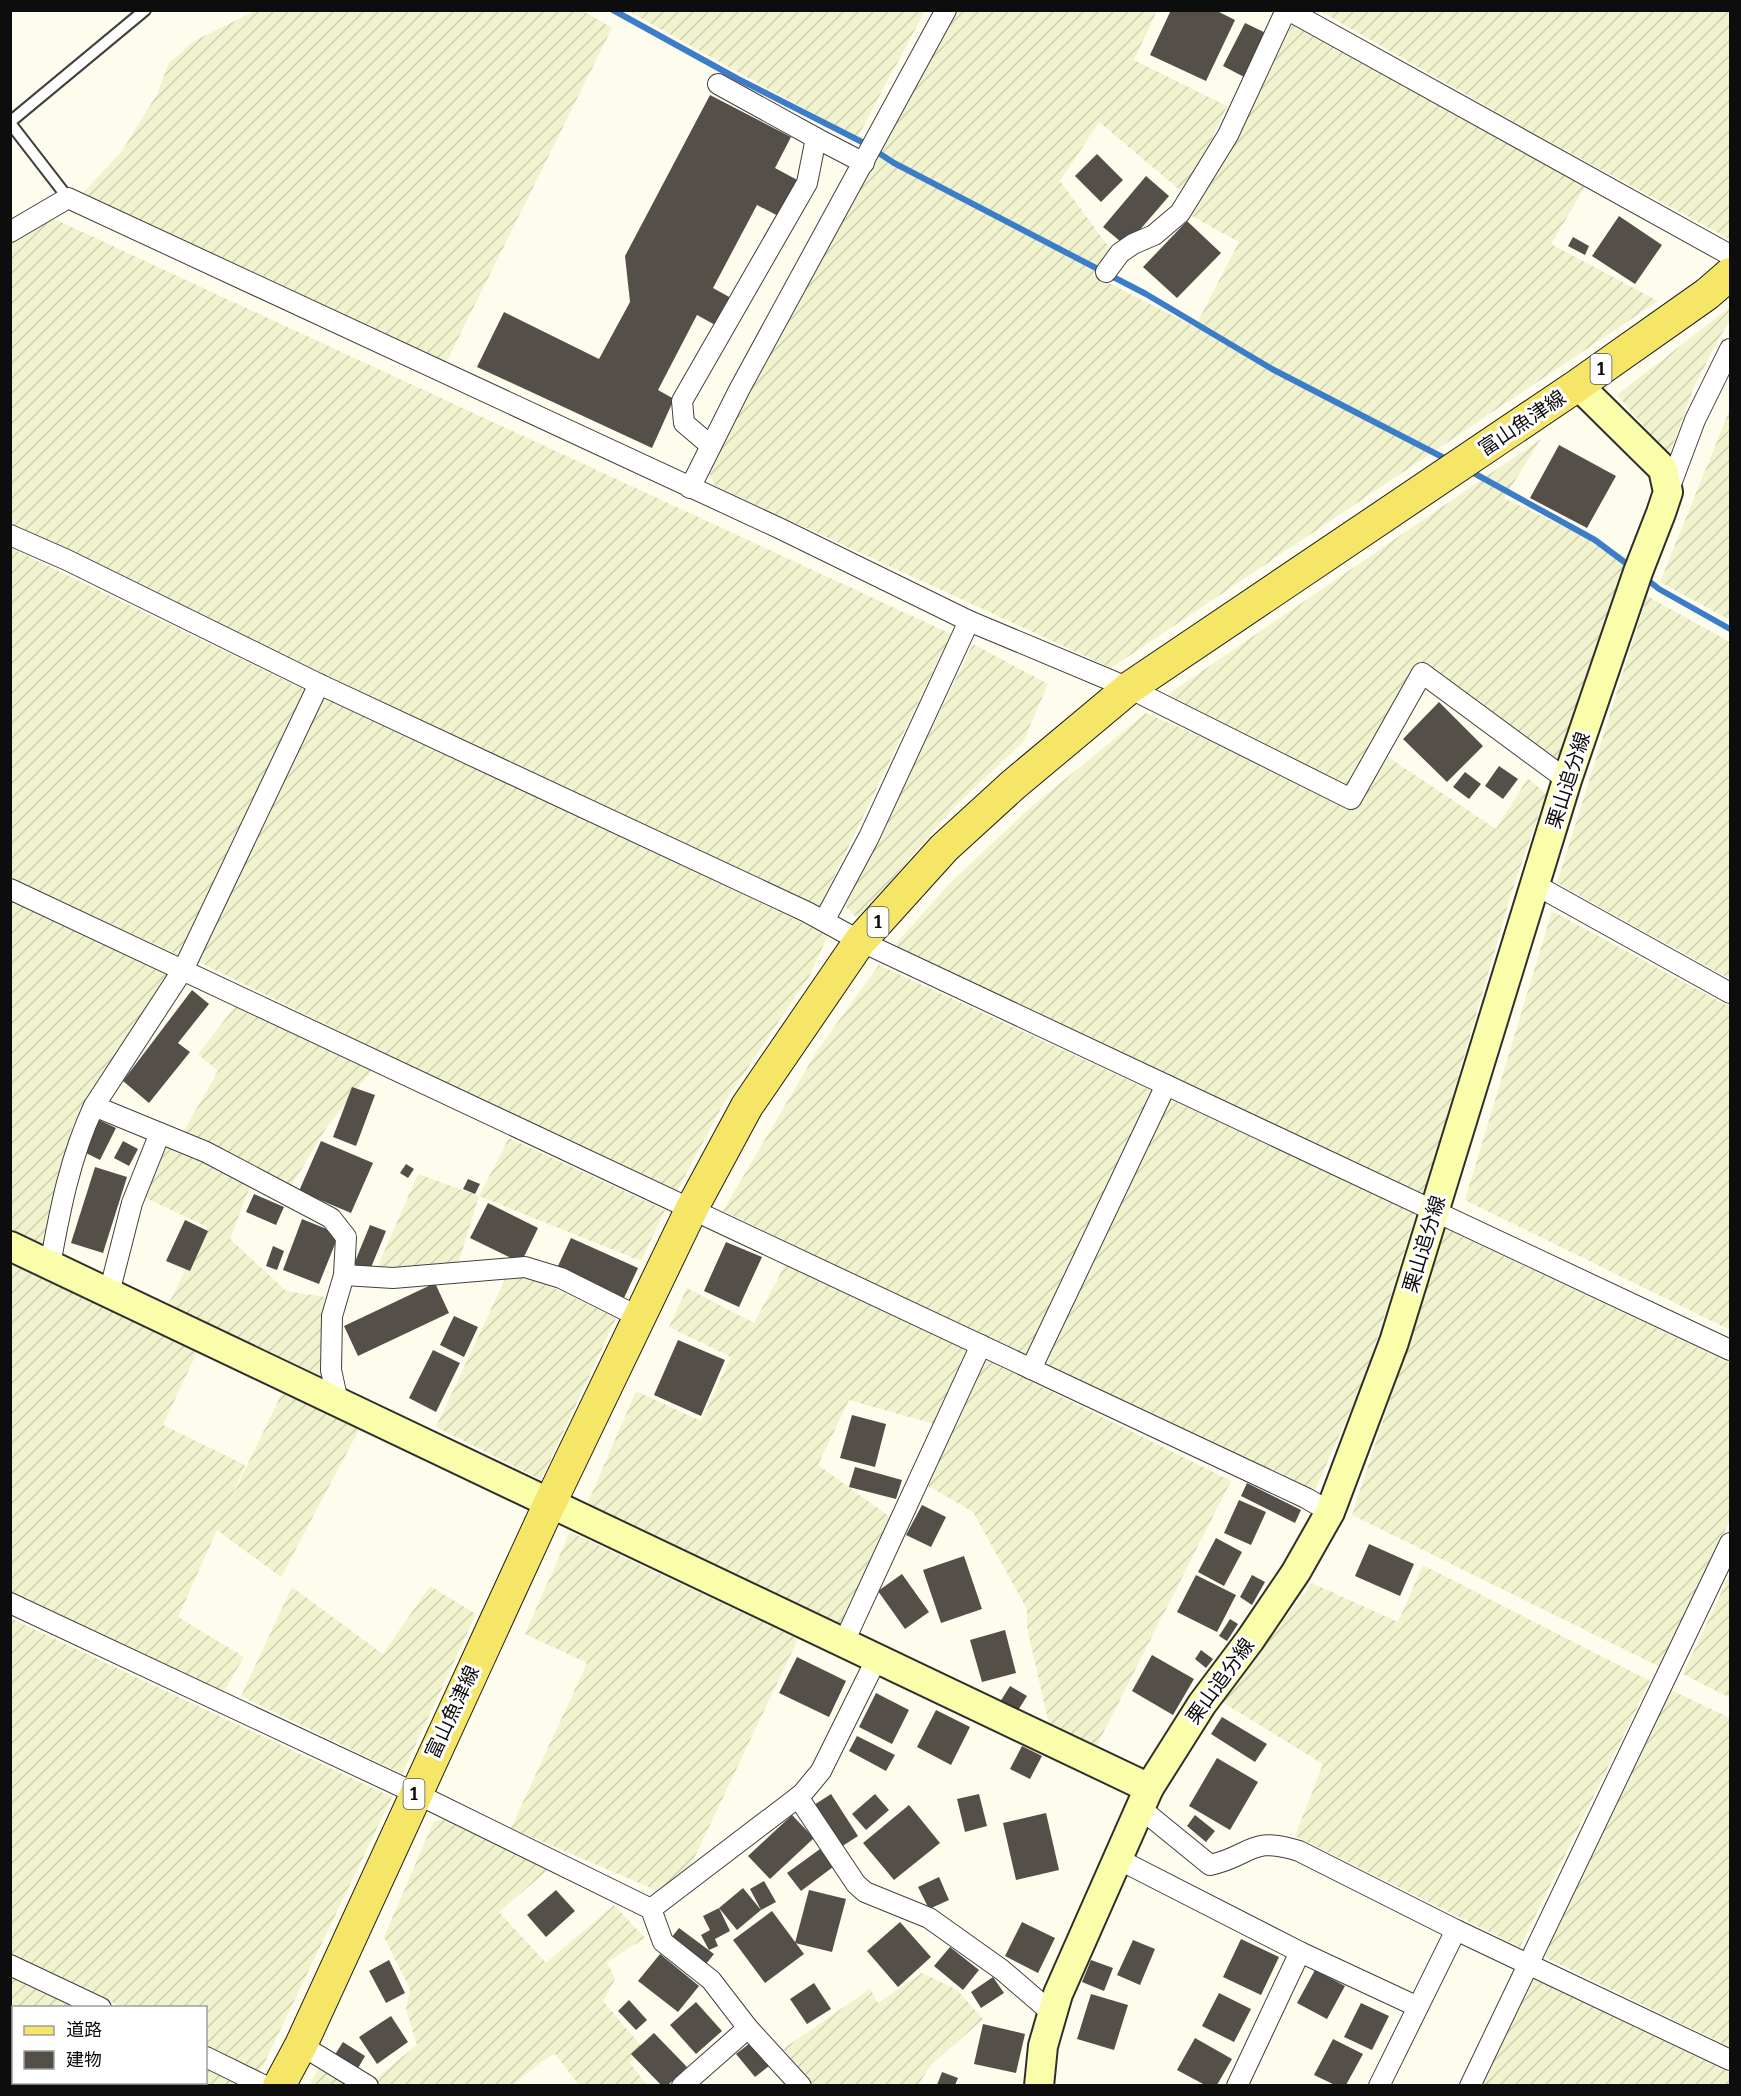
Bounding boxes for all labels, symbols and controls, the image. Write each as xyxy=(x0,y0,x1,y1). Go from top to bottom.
road number: 1 xyxy=(1590,354,1612,384)
street label: 富山魚津線 xyxy=(1474,385,1570,461)
street label: 栗山追分線 xyxy=(1541,729,1595,831)
road number: 1 xyxy=(868,907,888,937)
street label: 栗山追分線 xyxy=(1398,1193,1450,1295)
street label: 栗山追分線 xyxy=(1181,1633,1259,1729)
street label: 富山魚津線 xyxy=(420,1662,484,1762)
road number: 1 xyxy=(404,1779,424,1809)
legend xyxy=(12,2006,207,2084)
text: 道路 xyxy=(66,2019,102,2041)
text: 建物 xyxy=(66,2049,102,2071)

